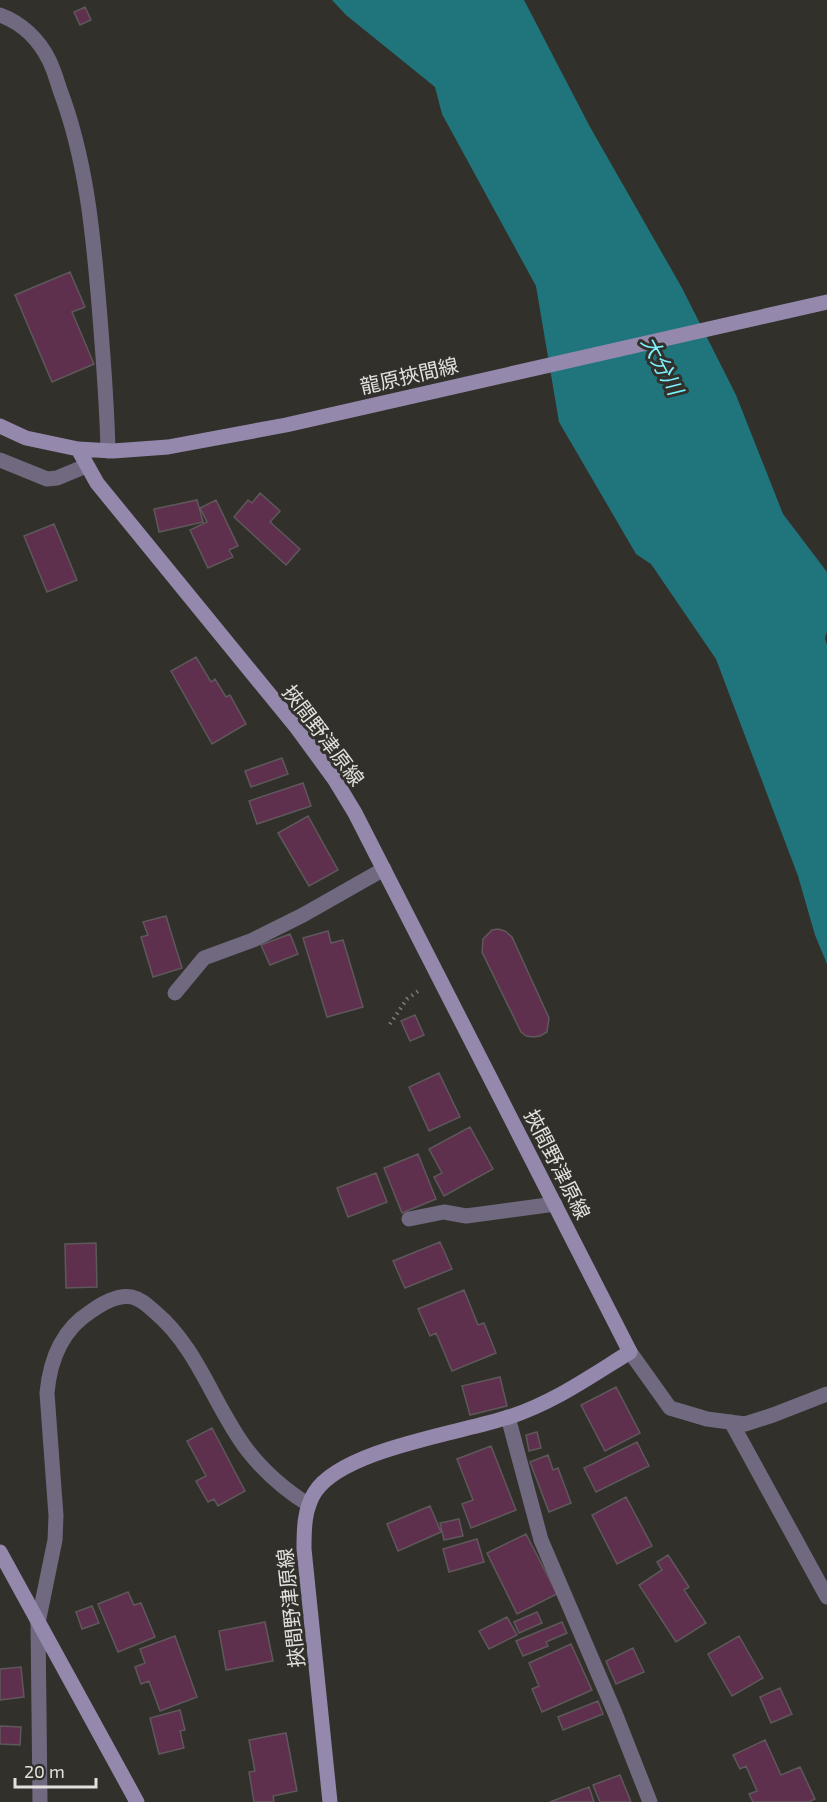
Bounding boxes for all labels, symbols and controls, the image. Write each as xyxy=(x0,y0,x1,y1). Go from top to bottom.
water label: 大分川 xyxy=(637,331,690,400)
street label: 龍原挾間線 xyxy=(358,352,460,398)
street label: 挾間野津原線 xyxy=(278,680,370,790)
street label: 挾間野津原線 xyxy=(520,1105,596,1223)
street label: 挾間野津原線 xyxy=(272,1547,308,1669)
scale bar xyxy=(15,1751,96,1789)
text: 20 m xyxy=(24,1760,65,1782)

